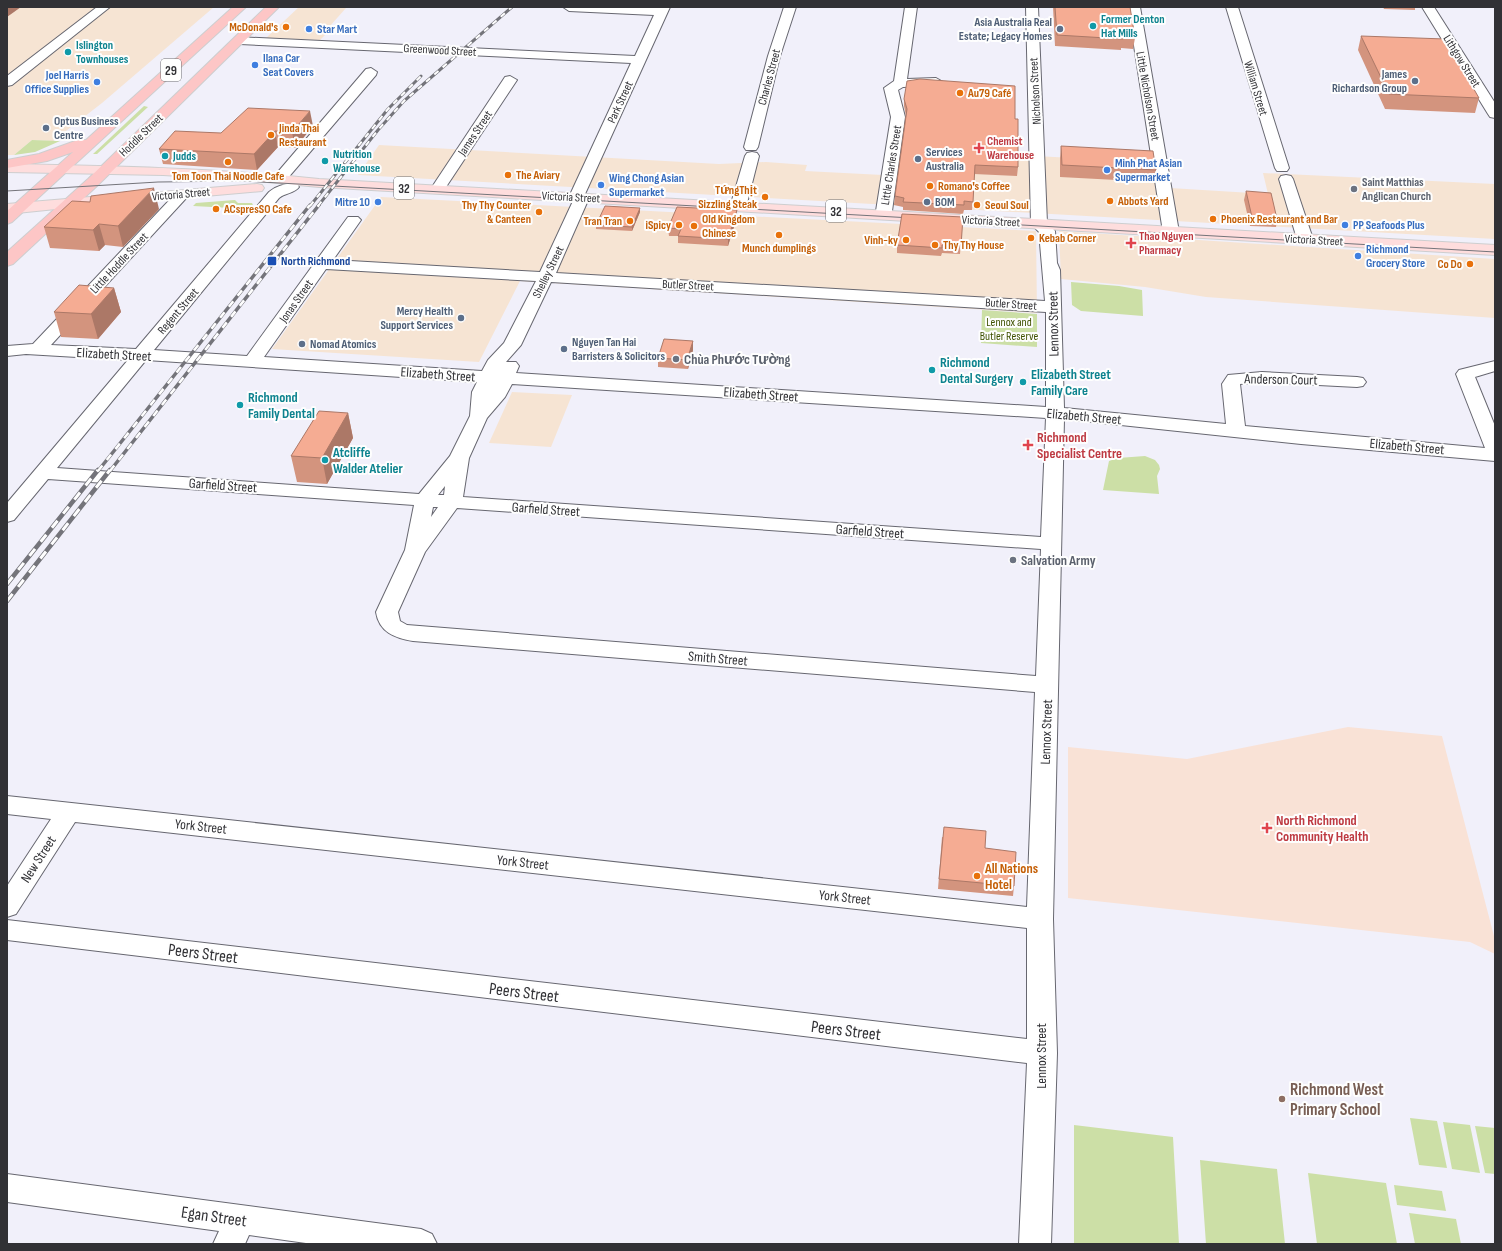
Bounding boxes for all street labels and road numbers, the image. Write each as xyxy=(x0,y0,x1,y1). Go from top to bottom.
street label: Lithgow Street xyxy=(1440,32,1484,91)
street label: Greenwood Street xyxy=(403,41,477,60)
street label: Charles Street xyxy=(755,47,784,107)
street label: Little Nicholson Street xyxy=(1132,50,1163,142)
street label: Nicholson Street xyxy=(1026,57,1045,125)
road number: 29 xyxy=(161,59,181,81)
street label: William Street xyxy=(1240,59,1271,118)
street label: Park Street xyxy=(604,78,637,126)
street label: James Street xyxy=(454,108,496,160)
street label: Hoddle Street xyxy=(116,110,167,160)
street label: Little Charles Street xyxy=(878,124,905,206)
road number: 32 xyxy=(394,177,414,199)
street label: Victoria Street xyxy=(151,184,211,205)
street label: Victoria Street xyxy=(541,188,601,207)
road number: 32 xyxy=(826,200,846,222)
street label: Victoria Street xyxy=(961,212,1021,231)
street label: Little Hoddle Street xyxy=(87,229,152,297)
street label: Victoria Street xyxy=(1284,231,1344,250)
street label: Shelley Street xyxy=(529,243,568,301)
street label: Jonas Street xyxy=(276,277,317,326)
street label: Butler Street xyxy=(662,277,715,294)
street label: Regent Street xyxy=(155,285,202,338)
street label: Lennox Street xyxy=(1044,291,1063,357)
street label: Butler Street xyxy=(985,295,1038,314)
street label: Elizabeth Street xyxy=(76,344,152,365)
street label: Elizabeth Street xyxy=(400,363,476,386)
street label: Anderson Court xyxy=(1243,370,1318,389)
street label: Elizabeth Street xyxy=(723,383,799,406)
street label: Elizabeth Street xyxy=(1046,405,1122,428)
street label: Elizabeth Street xyxy=(1369,435,1445,458)
street label: Garfield Street xyxy=(188,475,258,496)
street label: Garfield Street xyxy=(511,499,581,520)
street label: Garfield Street xyxy=(835,521,905,542)
street label: Smith Street xyxy=(688,647,748,670)
street label: Lennox Street xyxy=(1037,699,1056,765)
street label: York Street xyxy=(174,815,228,838)
street label: New Street xyxy=(17,833,60,886)
street label: York Street xyxy=(496,851,550,874)
street label: York Street xyxy=(818,886,872,909)
street label: Peers Street xyxy=(167,940,239,968)
street label: Peers Street xyxy=(488,979,560,1007)
street label: Peers Street xyxy=(810,1017,882,1045)
street label: Lennox Street xyxy=(1033,1023,1050,1089)
street label: Egan Street xyxy=(180,1202,248,1231)

